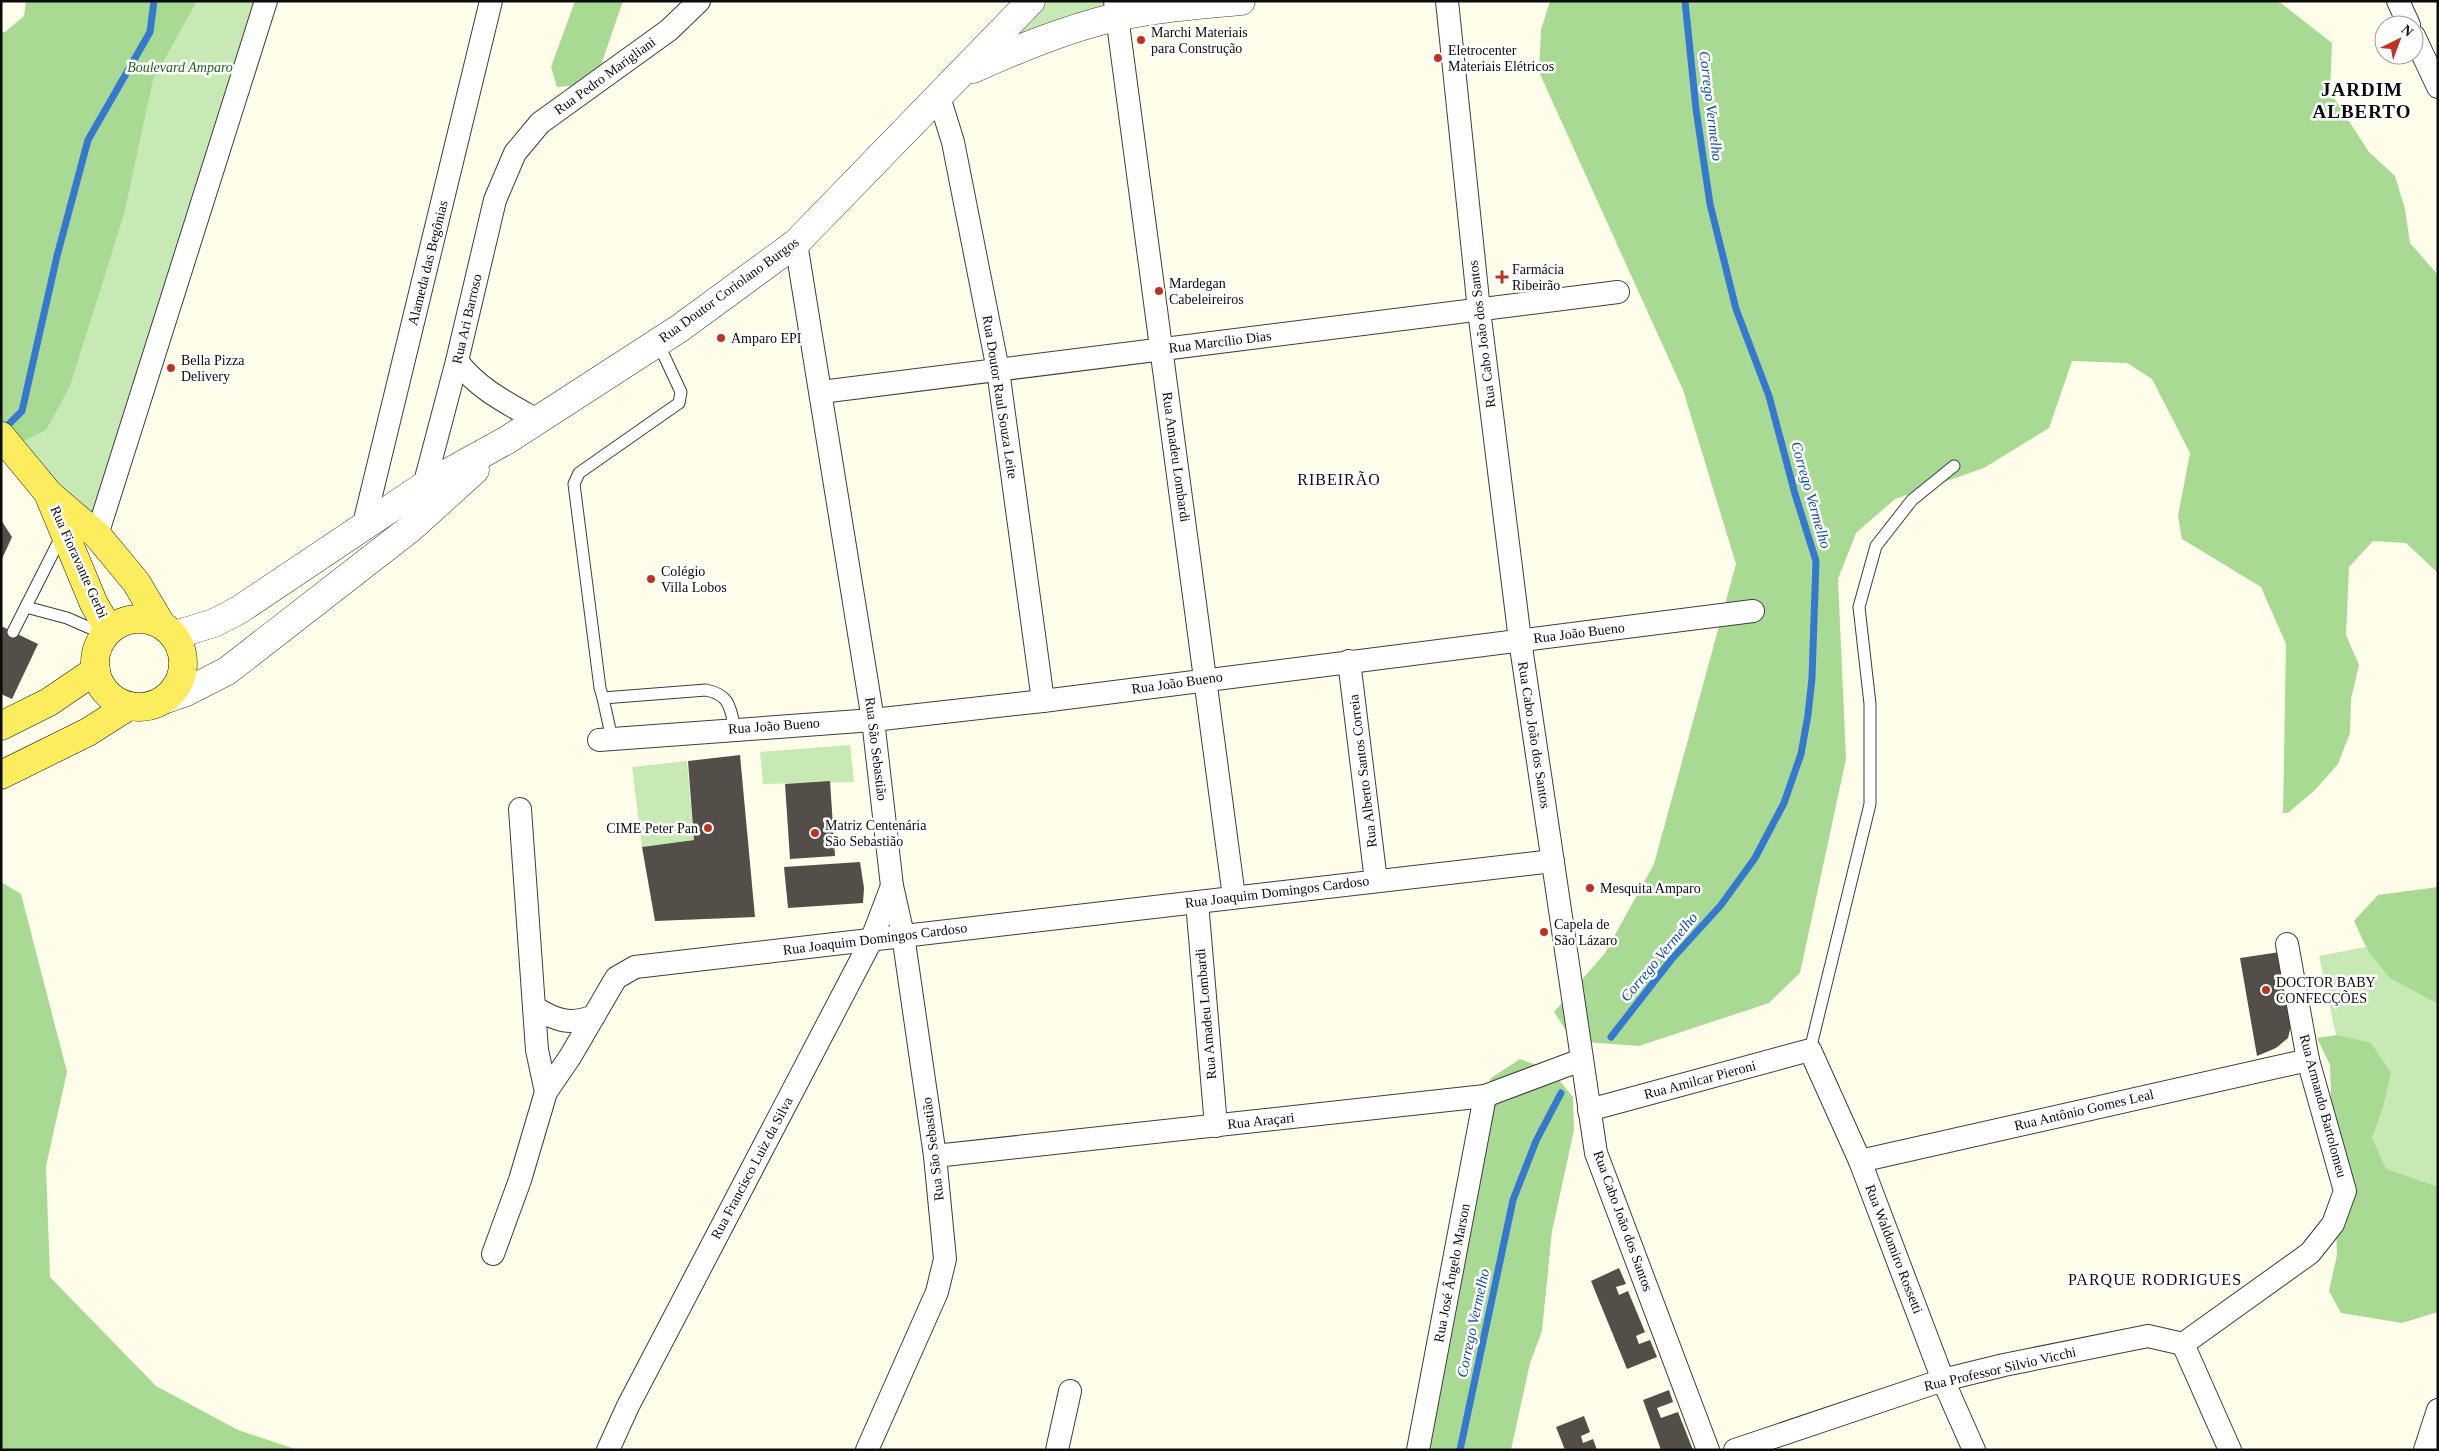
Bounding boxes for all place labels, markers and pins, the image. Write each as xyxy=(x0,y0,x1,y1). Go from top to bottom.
place label: Marchi Materiais para Construção xyxy=(1151,25,1248,56)
marker: Marchi Materiais para Construção xyxy=(1135,34,1147,46)
place label: Eletrocenter Materiais Elétricos xyxy=(1448,43,1554,74)
marker: Eletrocenter Materiais Elétricos xyxy=(1432,52,1444,64)
place label: Farmácia Ribeirão xyxy=(1512,262,1565,293)
marker: Farmácia Ribeirão xyxy=(1496,271,1508,283)
place label: Mardegan Cabeleireiros xyxy=(1169,276,1244,307)
marker: Mardegan Cabeleireiros xyxy=(1153,285,1165,297)
place label: Amparo EPI xyxy=(731,331,802,346)
marker: Amparo EPI xyxy=(715,332,727,344)
place label: Bella Pizza Delivery xyxy=(181,353,245,384)
marker: Bella Pizza Delivery xyxy=(165,362,177,374)
place label: Colégio Villa Lobos xyxy=(661,564,727,595)
marker: Colégio Villa Lobos xyxy=(645,573,657,585)
place label: Matriz Centenária São Sebastião xyxy=(825,818,927,849)
place label: CIME Peter Pan xyxy=(606,821,698,836)
marker: CIME Peter Pan xyxy=(702,822,714,834)
marker: Matriz Centenária São Sebastião xyxy=(809,827,821,839)
place label: Mesquita Amparo xyxy=(1600,881,1701,896)
marker: Mesquita Amparo xyxy=(1584,882,1596,894)
place label: Capela de São Lázaro xyxy=(1554,917,1617,948)
marker: Capela de São Lázaro xyxy=(1538,926,1550,938)
place label: DOCTOR BABY CONFECÇÕES xyxy=(2276,975,2376,1006)
marker: DOCTOR BABY CONFECÇÕES xyxy=(2260,984,2272,996)

